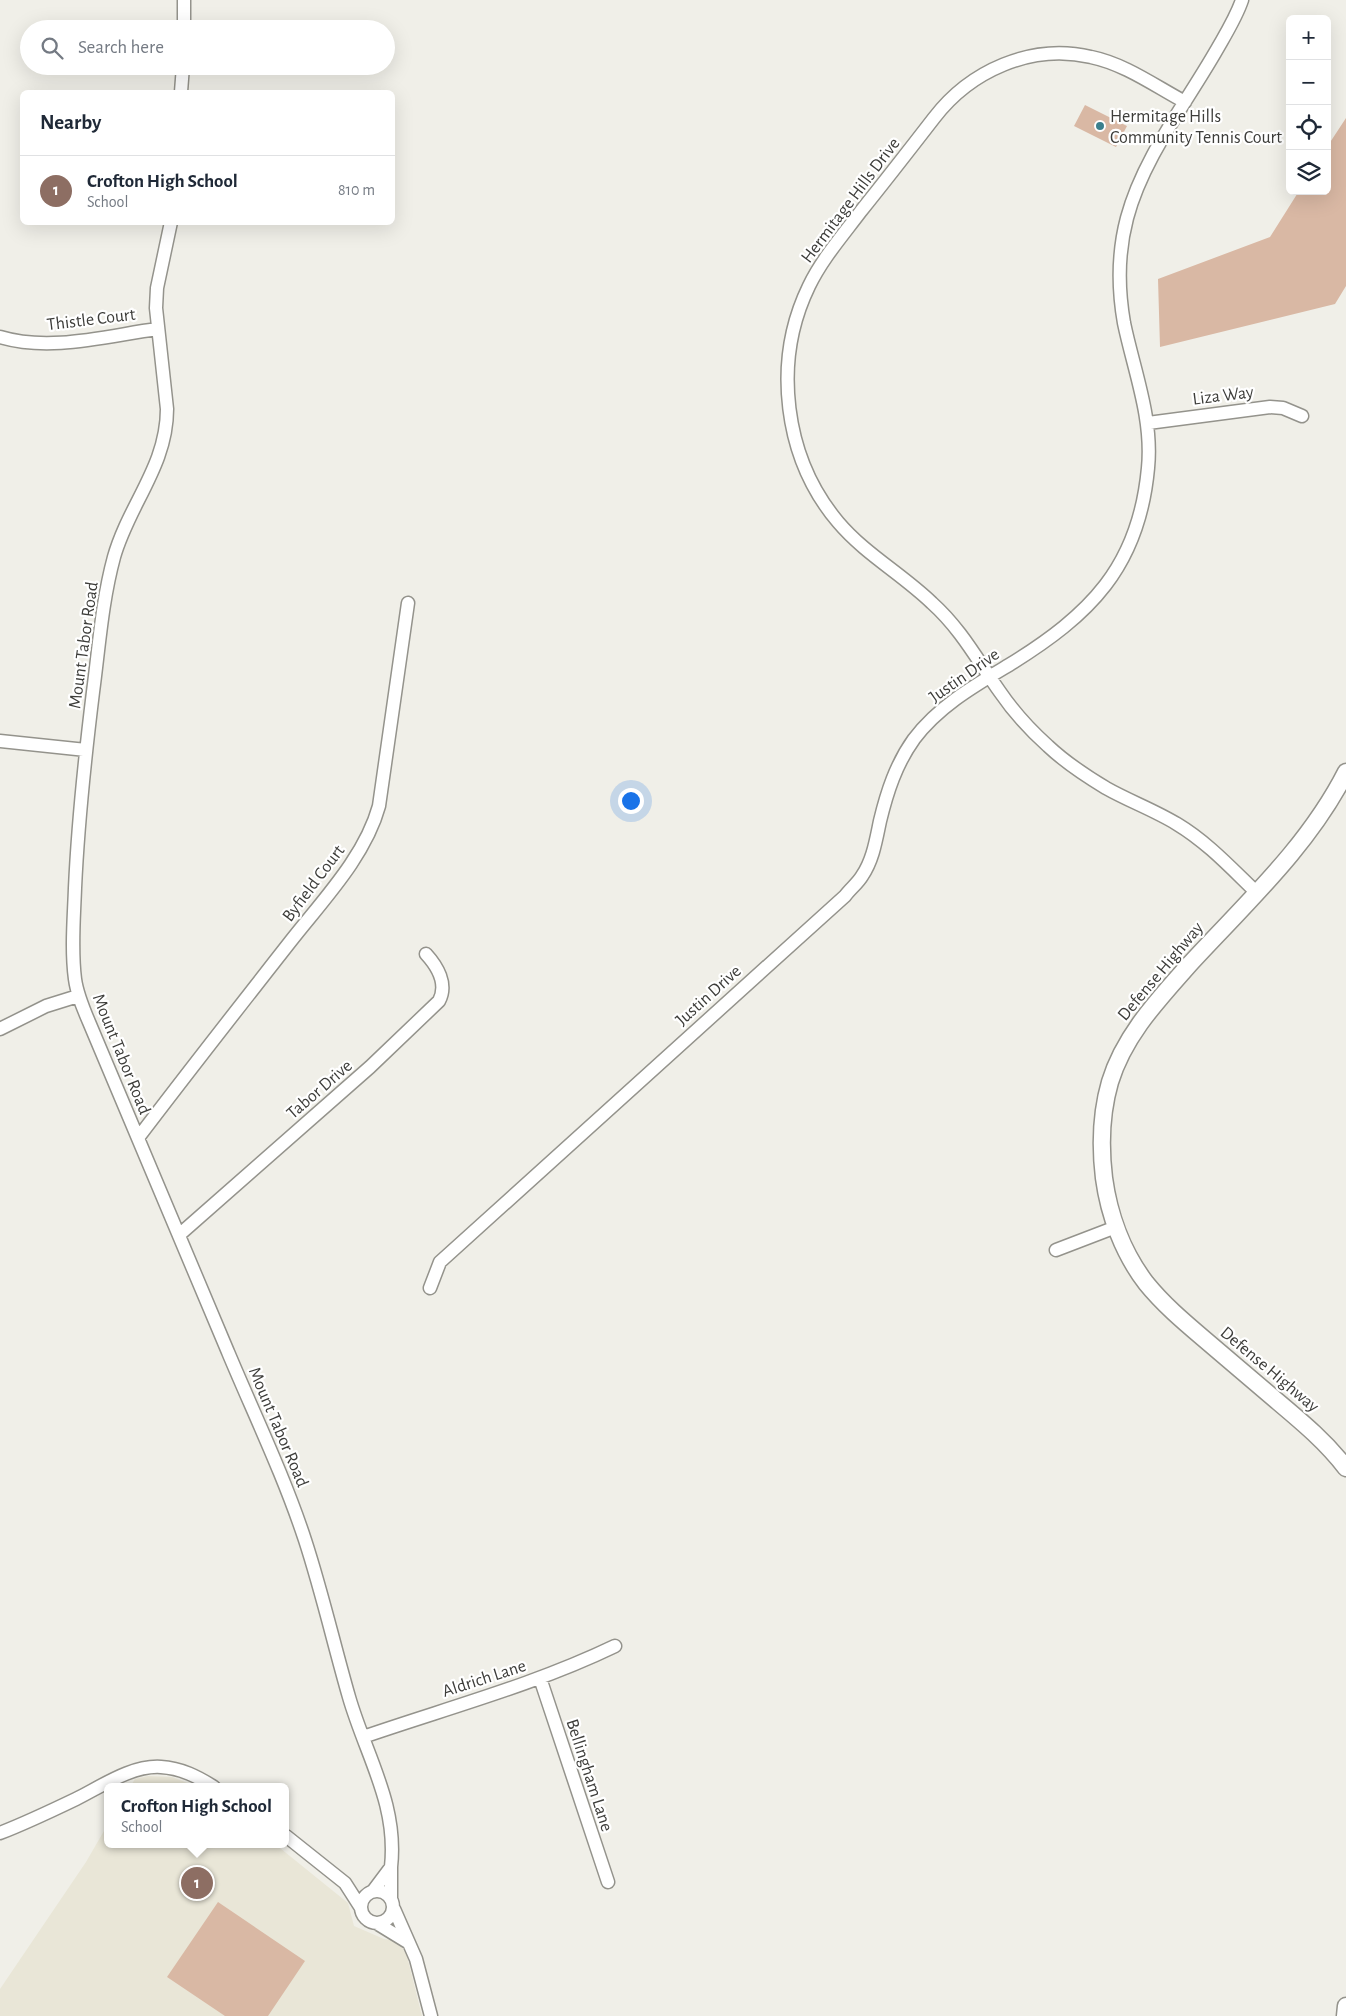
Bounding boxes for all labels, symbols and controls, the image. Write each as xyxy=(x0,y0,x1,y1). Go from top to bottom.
map controls xyxy=(1286,15,1331,195)
button: + xyxy=(1286,15,1331,60)
search box xyxy=(20,20,395,75)
icon: search xyxy=(38,34,66,62)
text: Search here xyxy=(78,38,164,57)
button: − xyxy=(1286,60,1331,105)
button: locate xyxy=(1286,105,1331,150)
place label: Hermitage Hills Community Tennis Court xyxy=(1110,108,1282,147)
text: Nearby xyxy=(40,112,101,133)
marker: Hermitage Hills Community Tennis Court xyxy=(1094,120,1106,132)
street label: Hermitage Hills Drive xyxy=(798,135,904,267)
button: layers xyxy=(1286,150,1331,195)
text: Crofton High School xyxy=(87,172,238,191)
text: 1 xyxy=(53,182,59,198)
text: 810 m xyxy=(338,182,375,198)
text: School xyxy=(87,194,128,210)
street label: Thistle Court xyxy=(46,306,137,334)
street label: Liza Way xyxy=(1192,383,1255,409)
street label: Mount Tabor Road xyxy=(66,580,102,710)
street label: Justin Drive xyxy=(926,645,1003,706)
your location xyxy=(618,788,644,814)
street label: Byfield Court xyxy=(279,842,348,925)
street label: Defense Highway xyxy=(1114,919,1207,1024)
street label: Justin Drive xyxy=(673,962,745,1030)
street label: Mount Tabor Road xyxy=(89,992,153,1117)
street label: Tabor Drive xyxy=(284,1057,356,1123)
street label: Defense Highway xyxy=(1217,1323,1322,1416)
street label: Mount Tabor Road xyxy=(245,1365,311,1490)
street label: Aldrich Lane xyxy=(440,1657,528,1701)
street label: Bellingham Lane xyxy=(562,1717,616,1834)
popup xyxy=(104,1783,289,1848)
text: Crofton High School xyxy=(121,1797,272,1816)
text: School xyxy=(121,1819,162,1835)
pin: 1 xyxy=(181,1864,213,1902)

